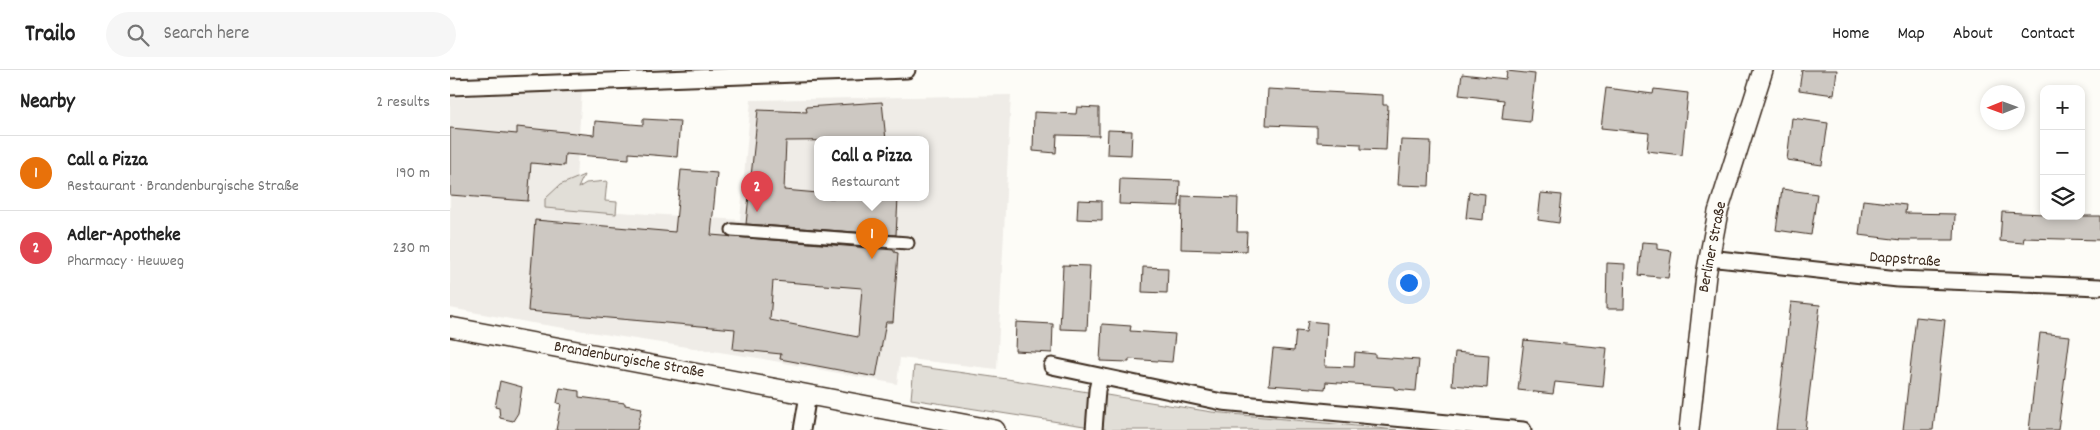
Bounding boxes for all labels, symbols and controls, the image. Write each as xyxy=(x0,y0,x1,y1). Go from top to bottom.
search box xyxy=(106,12,456,57)
text: Trailo xyxy=(25,18,76,52)
icon: search xyxy=(124,21,152,49)
text: Search here xyxy=(164,21,249,48)
text: Home xyxy=(1832,22,1869,47)
text: Map xyxy=(1897,22,1925,47)
text: About xyxy=(1953,22,1993,47)
text: Contact xyxy=(2021,22,2075,47)
north arrow xyxy=(1980,85,2025,130)
map controls xyxy=(2040,85,2085,220)
button: + xyxy=(2040,85,2085,130)
text: Nearby xyxy=(20,88,75,118)
text: 2 results xyxy=(376,91,430,114)
button: − xyxy=(2040,130,2085,175)
popup xyxy=(814,136,929,201)
text: Call a Pizza xyxy=(831,144,912,171)
text: Call a Pizza xyxy=(67,148,147,175)
text: 1 xyxy=(34,162,38,185)
text: 190 m xyxy=(396,162,430,185)
pin: 2 xyxy=(741,171,773,212)
text: Restaurant xyxy=(831,171,900,194)
text: Restaurant · Brandenburgische Straße xyxy=(67,175,299,198)
button: layers xyxy=(2040,175,2085,220)
street label: Berliner Straße xyxy=(1693,199,1733,295)
pin: 1 xyxy=(856,218,888,259)
text: Adler-Apotheke xyxy=(67,223,181,250)
text: 2 xyxy=(33,237,40,260)
text: 230 m xyxy=(393,237,430,260)
street label: Dappstraße xyxy=(1869,246,1941,274)
text: Pharmacy · Heuweg xyxy=(67,250,184,273)
your location xyxy=(1396,270,1422,296)
street label: Brandenburgische Straße xyxy=(552,335,706,385)

